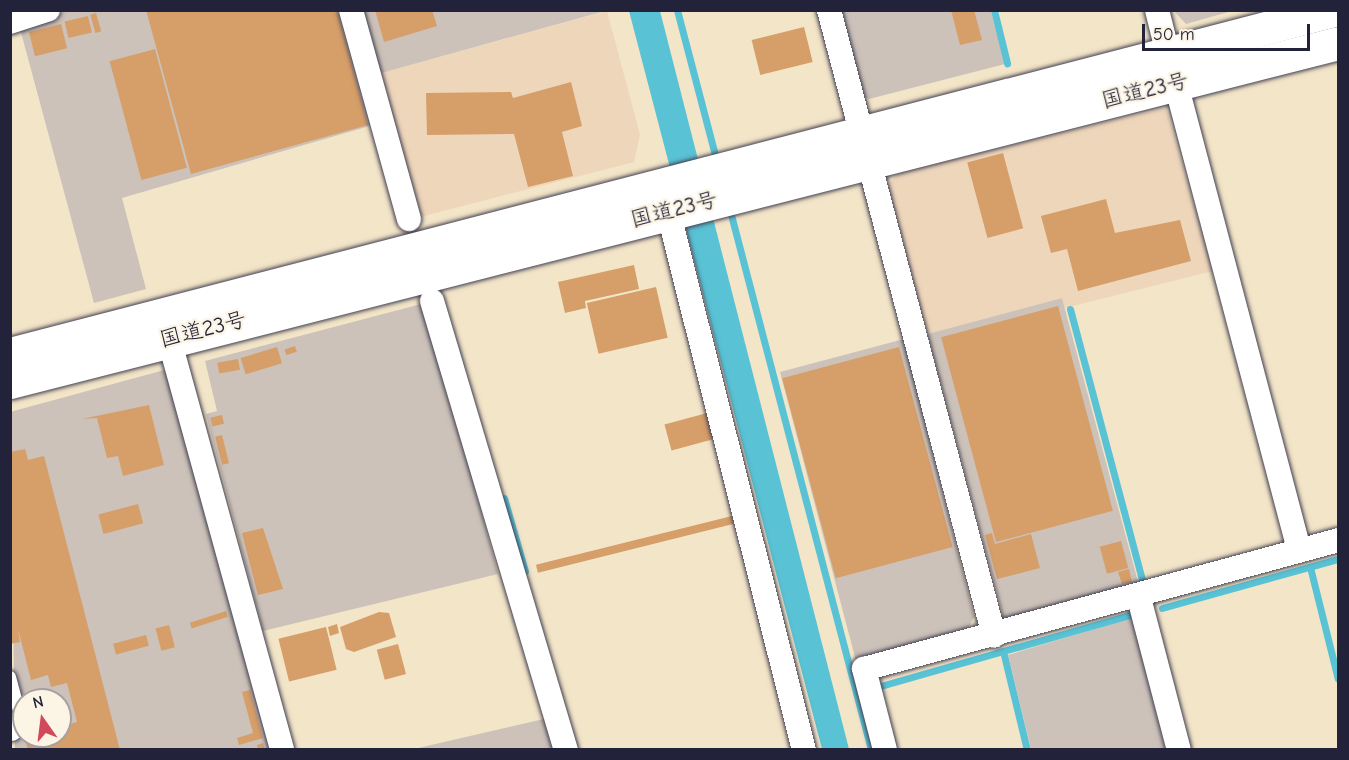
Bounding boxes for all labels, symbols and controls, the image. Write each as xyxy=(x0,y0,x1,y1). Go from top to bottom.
scale bar xyxy=(1145,12,1313,50)
text: 50 m xyxy=(1153,24,1195,45)
street label: 国道23号 xyxy=(1099,67,1191,115)
street label: 国道23号 xyxy=(628,186,720,234)
street label: 国道23号 xyxy=(157,306,249,354)
north arrow xyxy=(12,688,72,748)
text: N xyxy=(31,692,45,712)

